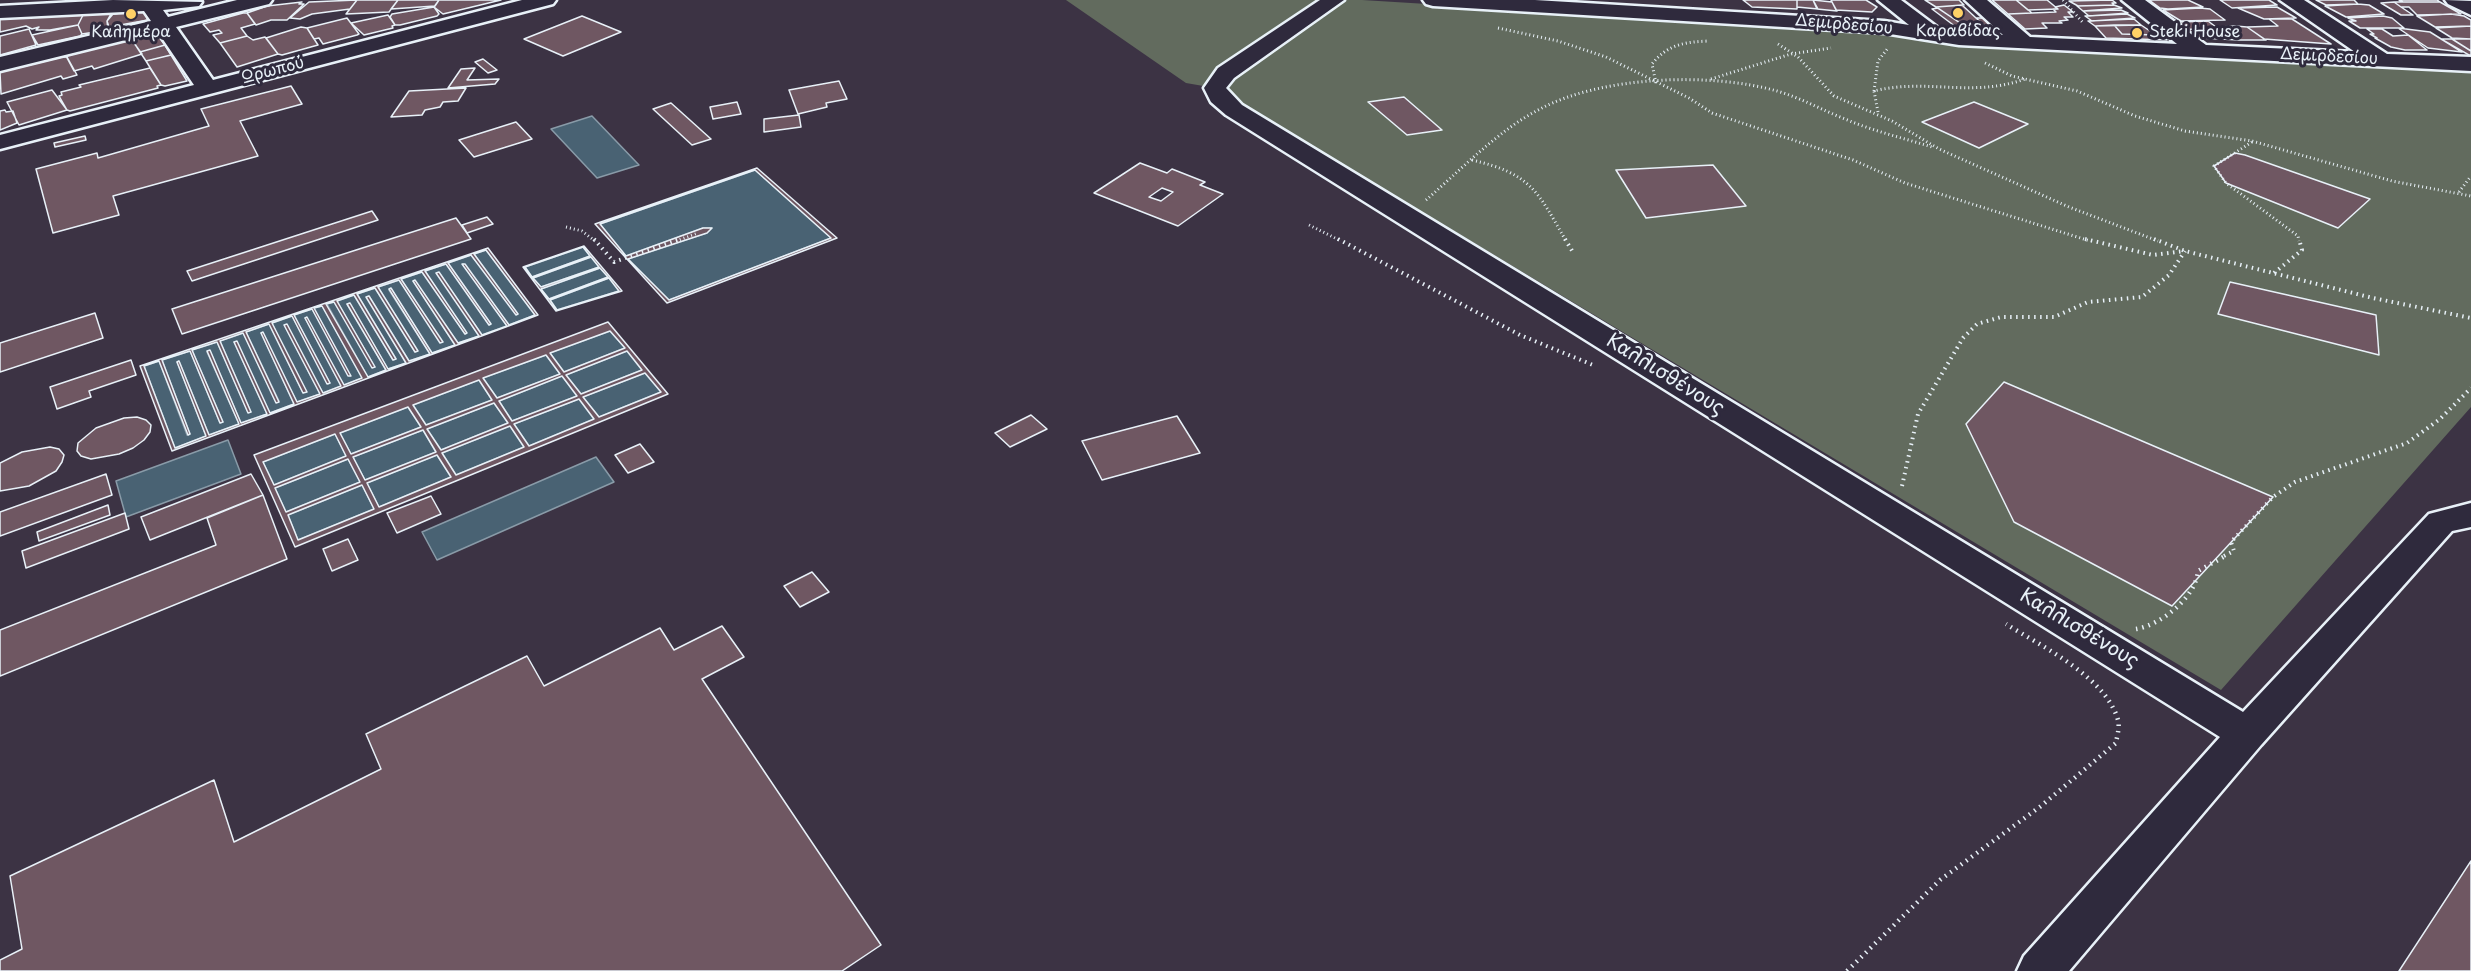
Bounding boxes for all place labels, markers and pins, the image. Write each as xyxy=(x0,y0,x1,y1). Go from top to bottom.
marker: Καραβίδας xyxy=(1951,6,1965,20)
marker: Καλημέρα xyxy=(124,7,138,21)
place label: Καραβίδας xyxy=(1916,22,2000,42)
place label: Καλημέρα xyxy=(91,23,171,43)
place label: Steki House xyxy=(2149,23,2240,43)
marker: Steki House xyxy=(2130,26,2144,40)

